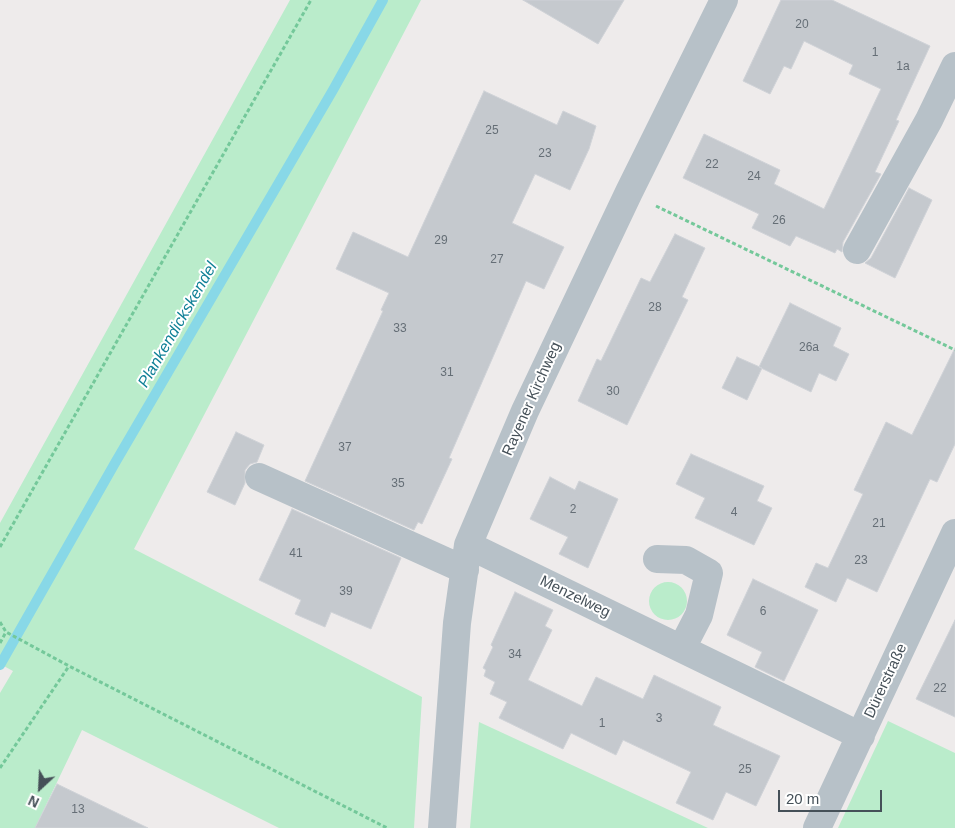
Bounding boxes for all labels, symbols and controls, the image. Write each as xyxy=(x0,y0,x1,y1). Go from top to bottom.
house number: 20 xyxy=(795,18,809,32)
house number: 1 xyxy=(872,46,878,60)
house number: 1a xyxy=(896,60,910,74)
house number: 25 xyxy=(485,124,499,138)
house number: 23 xyxy=(538,147,552,161)
house number: 22 xyxy=(705,158,719,172)
house number: 24 xyxy=(747,170,761,184)
house number: 26 xyxy=(772,214,786,228)
house number: 29 xyxy=(434,234,448,248)
house number: 27 xyxy=(490,253,504,267)
water label: Plankendickskendel xyxy=(134,259,222,391)
house number: 28 xyxy=(648,301,662,315)
house number: 33 xyxy=(393,322,407,336)
street label: Rayener Kirchweg xyxy=(499,339,565,459)
house number: 26a xyxy=(799,341,819,355)
house number: 31 xyxy=(440,366,454,380)
house number: 30 xyxy=(606,385,620,399)
house number: 37 xyxy=(338,441,352,455)
house number: 35 xyxy=(391,477,405,491)
house number: 2 xyxy=(570,503,576,517)
house number: 4 xyxy=(731,506,737,520)
house number: 21 xyxy=(872,517,886,531)
house number: 41 xyxy=(289,547,303,561)
house number: 23 xyxy=(854,554,868,568)
street label: Menzelweg xyxy=(537,572,613,622)
house number: 39 xyxy=(339,585,353,599)
house number: 6 xyxy=(760,605,766,619)
street label: Dürerstraße xyxy=(861,641,911,721)
house number: 34 xyxy=(508,648,522,662)
house number: 22 xyxy=(933,682,947,696)
house number: 3 xyxy=(656,712,662,726)
house number: 1 xyxy=(599,717,605,731)
north arrow xyxy=(15,763,65,813)
house number: 25 xyxy=(738,763,752,777)
scale bar xyxy=(780,780,884,812)
text: 20 m xyxy=(786,790,819,807)
text: N xyxy=(26,792,42,811)
house number: 13 xyxy=(71,803,85,817)

